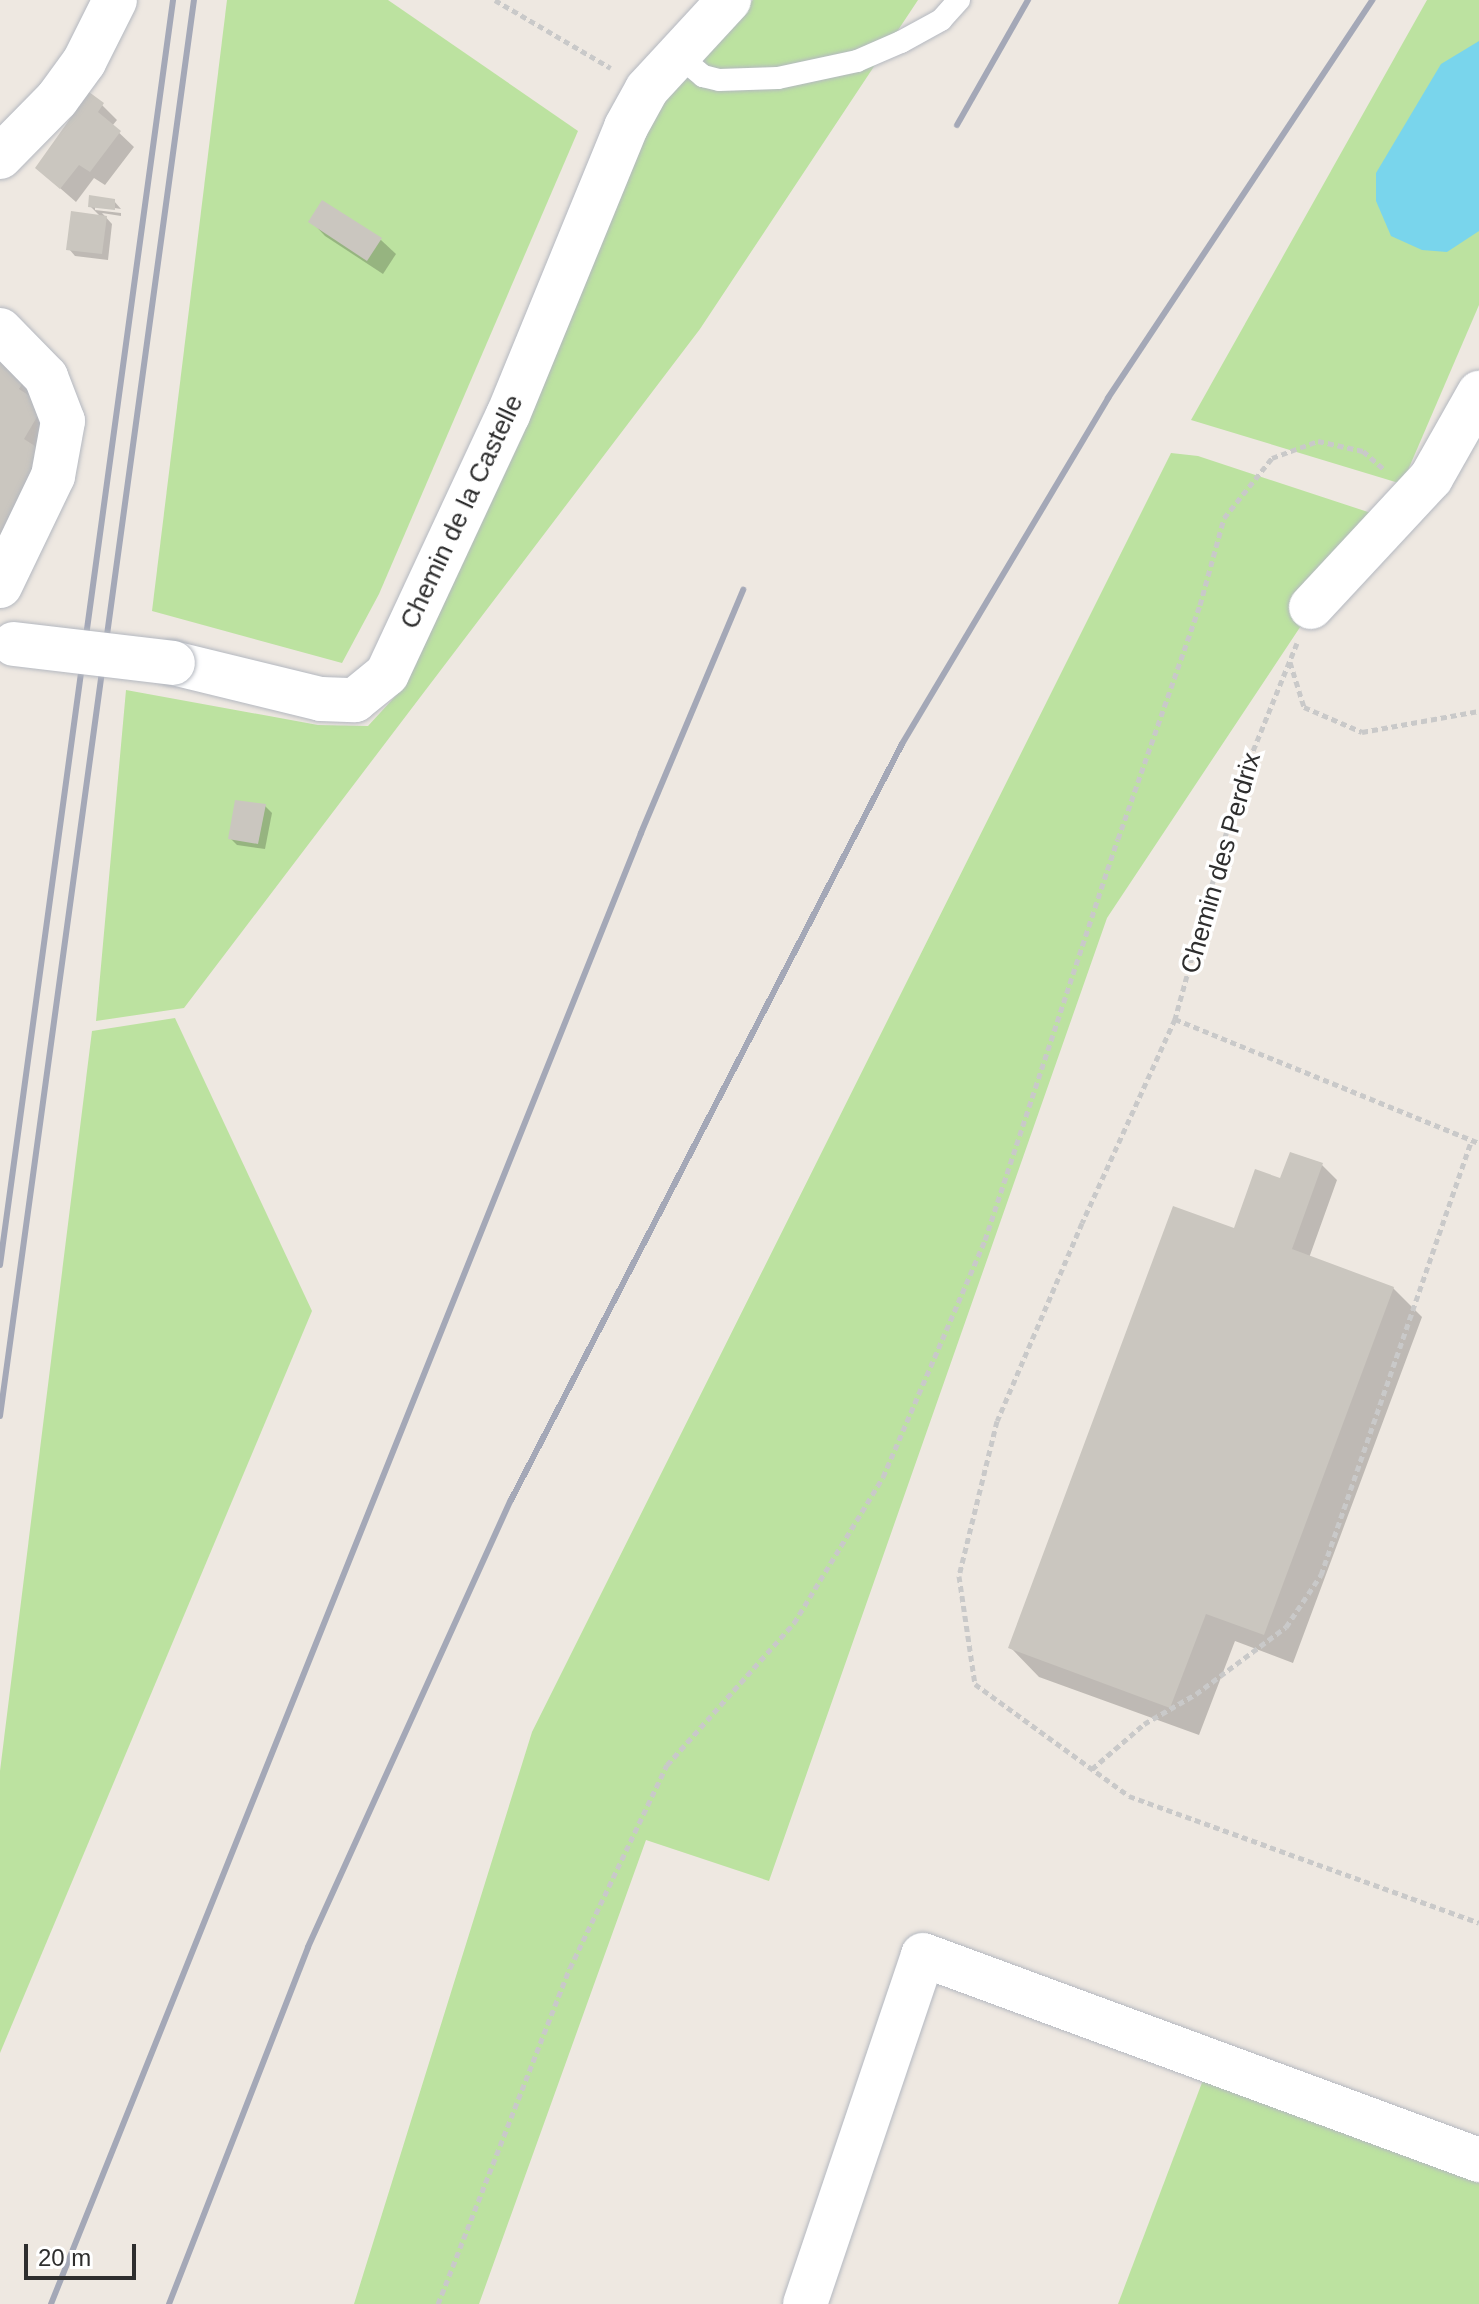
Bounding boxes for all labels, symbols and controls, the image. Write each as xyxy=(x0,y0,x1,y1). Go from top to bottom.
street label: Chemin de la Castelle xyxy=(394,390,530,634)
street label: Chemin des Perdrix xyxy=(1175,749,1267,977)
scale bar xyxy=(28,2228,140,2278)
text: 20 m xyxy=(38,2244,91,2271)

